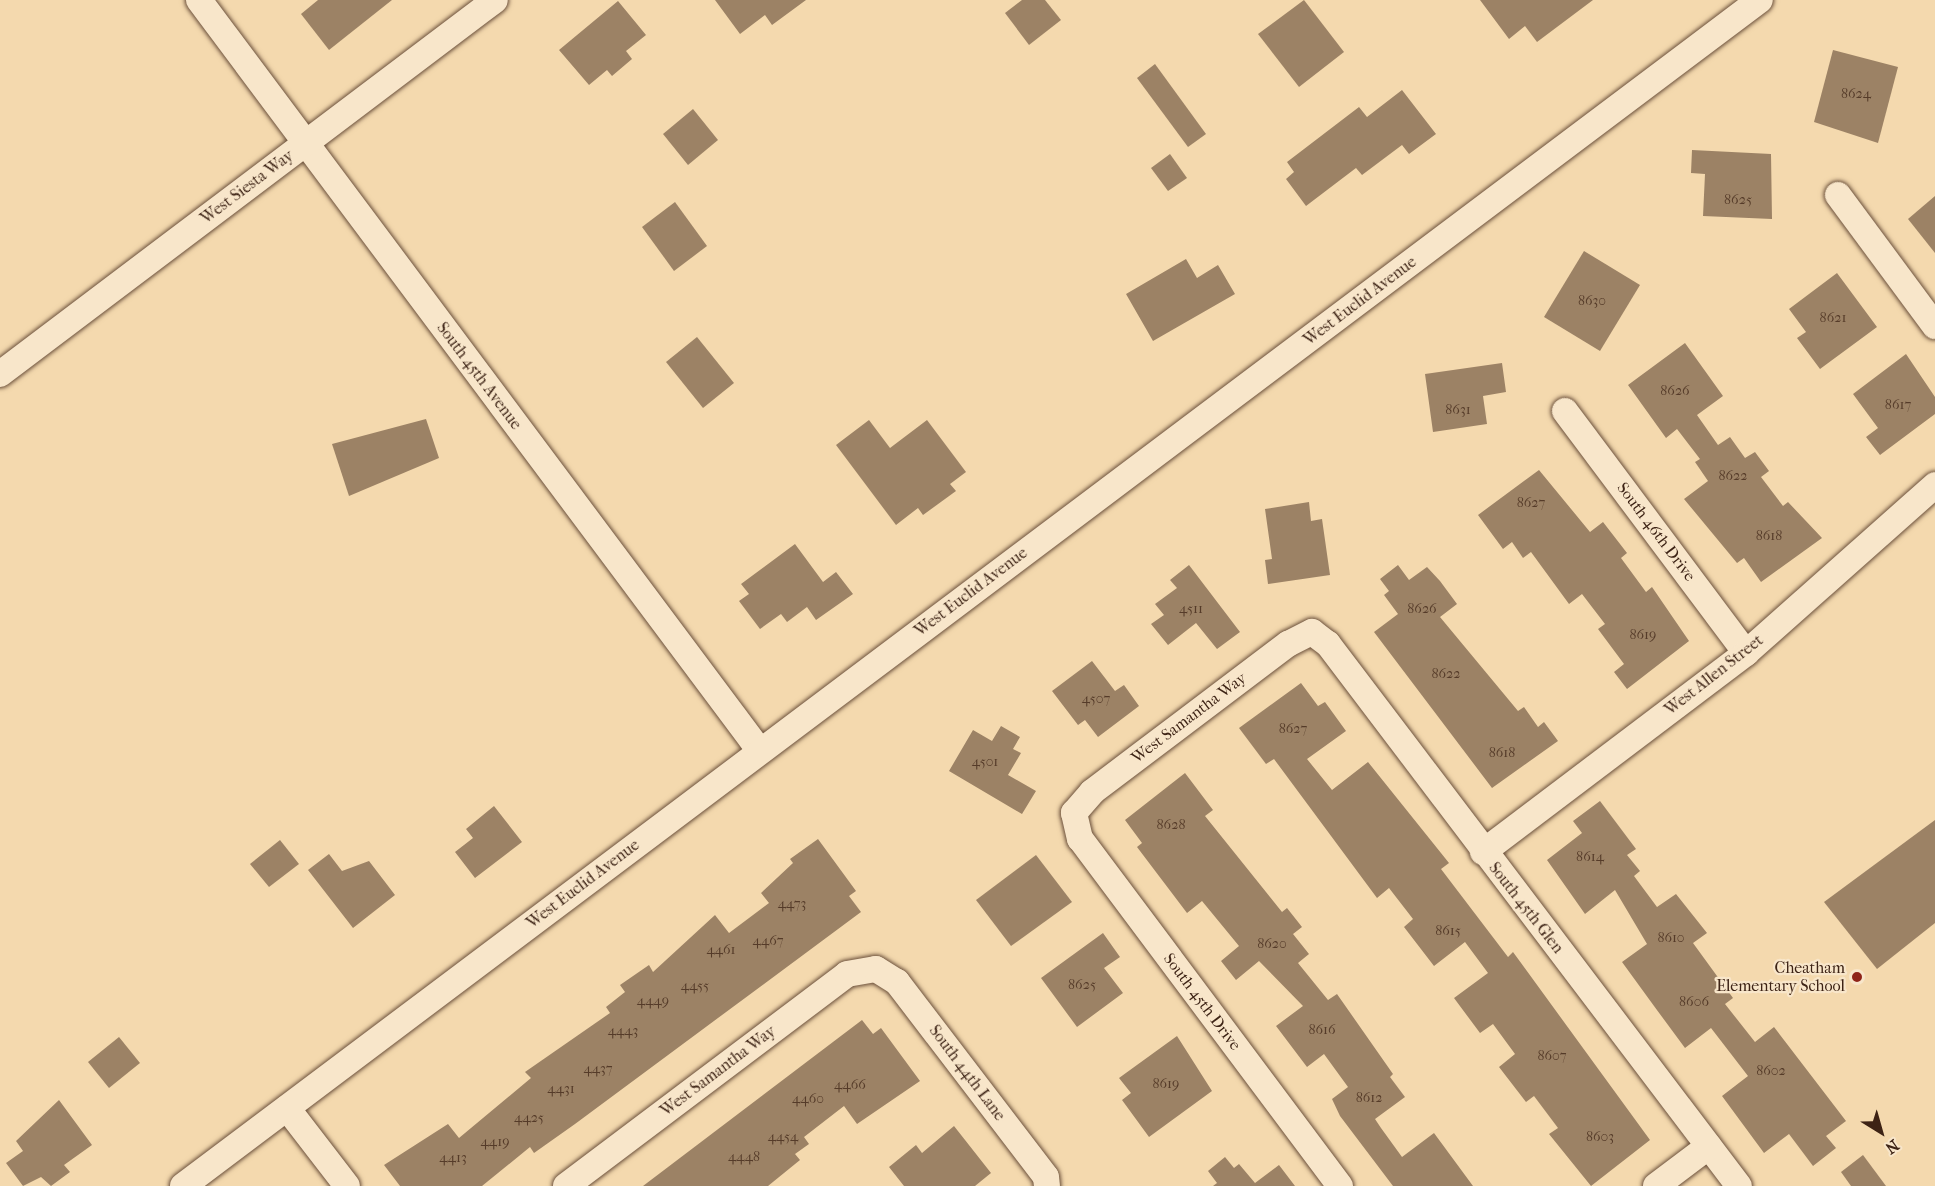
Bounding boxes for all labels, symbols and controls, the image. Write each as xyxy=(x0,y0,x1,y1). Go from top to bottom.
house number: 8624 xyxy=(1841,86,1871,102)
street label: West Siesta Way xyxy=(197,146,297,228)
house number: 8625 xyxy=(1724,192,1752,208)
street label: West Euclid Avenue xyxy=(1300,252,1420,350)
house number: 8630 xyxy=(1578,293,1606,309)
house number: 8621 xyxy=(1820,310,1846,326)
street label: South 45th Avenue xyxy=(432,319,526,433)
house number: 8626 xyxy=(1660,383,1690,399)
house number: 8617 xyxy=(1885,397,1911,413)
house number: 8631 xyxy=(1445,402,1471,418)
house number: 8622 xyxy=(1718,468,1748,484)
street label: South 46th Drive xyxy=(1613,479,1699,585)
house number: 8627 xyxy=(1517,495,1545,511)
house number: 8618 xyxy=(1756,528,1782,544)
street label: West Euclid Avenue xyxy=(911,543,1031,641)
house number: 4511 xyxy=(1179,601,1203,617)
house number: 8626 xyxy=(1407,601,1437,617)
house number: 8619 xyxy=(1630,627,1656,643)
street label: West Allen Street xyxy=(1661,631,1767,719)
house number: 8622 xyxy=(1431,666,1461,682)
street label: West Samantha Way xyxy=(1128,669,1250,767)
house number: 4507 xyxy=(1082,691,1110,707)
house number: 8627 xyxy=(1279,721,1307,737)
house number: 8618 xyxy=(1489,745,1515,761)
house number: 4501 xyxy=(972,754,998,770)
house number: 8628 xyxy=(1157,817,1185,833)
street label: West Euclid Avenue xyxy=(523,835,643,933)
house number: 8614 xyxy=(1576,849,1604,865)
street label: South 45th Glen xyxy=(1484,859,1568,957)
house number: 4473 xyxy=(778,896,806,912)
house number: 8615 xyxy=(1435,923,1461,939)
house number: 8610 xyxy=(1657,930,1685,946)
house number: 4467 xyxy=(753,933,783,949)
house number: 8620 xyxy=(1257,936,1287,952)
house number: 4461 xyxy=(706,942,736,958)
street label: South 45th Drive xyxy=(1159,950,1245,1054)
place label: Cheatham Elementary School xyxy=(1716,958,1845,996)
marker: Cheatham Elementary School xyxy=(1850,970,1864,984)
house number: 8625 xyxy=(1068,977,1096,993)
house number: 4455 xyxy=(681,978,709,994)
house number: 4449 xyxy=(637,993,669,1009)
house number: 8606 xyxy=(1679,994,1709,1010)
street label: South 44th Lane xyxy=(925,1021,1009,1125)
street label: West Samantha Way xyxy=(657,1022,779,1120)
house number: 8616 xyxy=(1308,1022,1336,1038)
house number: 4443 xyxy=(608,1023,638,1039)
house number: 8607 xyxy=(1537,1048,1567,1064)
house number: 4437 xyxy=(583,1061,613,1077)
house number: 8602 xyxy=(1756,1063,1786,1079)
house number: 8619 xyxy=(1153,1076,1179,1092)
house number: 4466 xyxy=(834,1077,866,1093)
house number: 4431 xyxy=(547,1081,575,1097)
house number: 8612 xyxy=(1356,1090,1382,1106)
house number: 4460 xyxy=(792,1091,824,1107)
north arrow xyxy=(1851,1102,1911,1162)
house number: 4425 xyxy=(514,1110,544,1126)
house number: 4454 xyxy=(768,1129,798,1145)
house number: 8603 xyxy=(1586,1129,1614,1145)
house number: 4419 xyxy=(481,1134,509,1150)
text: N xyxy=(1882,1136,1903,1158)
house number: 4448 xyxy=(728,1149,760,1165)
house number: 4413 xyxy=(439,1150,467,1166)

